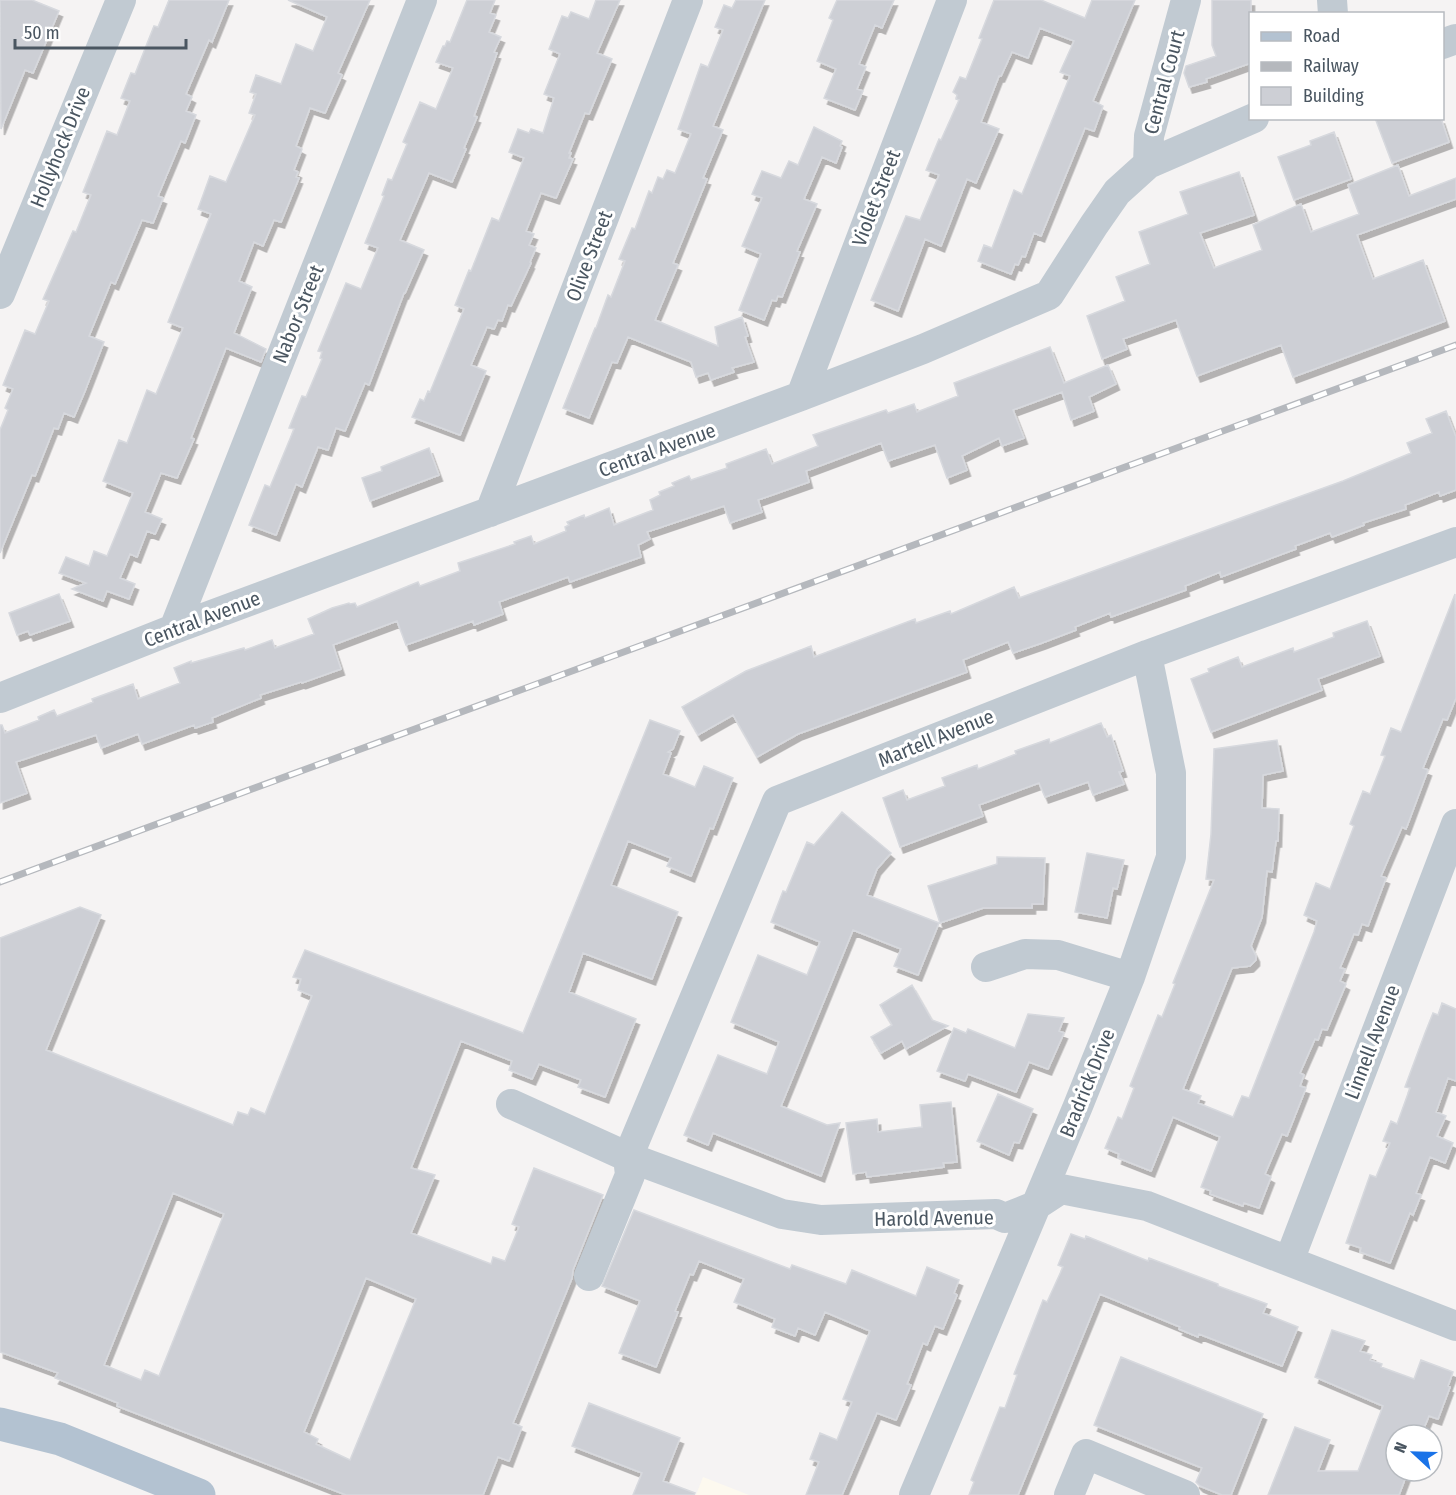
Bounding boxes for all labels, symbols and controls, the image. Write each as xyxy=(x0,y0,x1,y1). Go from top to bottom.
scale bar xyxy=(15,12,186,50)
legend xyxy=(1249,12,1444,120)
text: 50 m xyxy=(24,22,60,44)
text: Road xyxy=(1303,25,1340,47)
street label: Central Court xyxy=(1139,27,1190,137)
text: Railway xyxy=(1303,55,1359,77)
street label: Hollyhock Drive xyxy=(25,83,95,211)
text: Building xyxy=(1303,85,1364,107)
street label: Violet Street xyxy=(847,146,906,250)
street label: Olive Street xyxy=(561,207,617,305)
street label: Nabor Street xyxy=(267,261,329,367)
street label: Central Avenue xyxy=(595,418,719,482)
street label: Central Avenue xyxy=(140,586,264,652)
street label: Martell Avenue xyxy=(875,704,997,772)
street label: Linnell Avenue xyxy=(1339,982,1405,1102)
street label: Bradrick Drive xyxy=(1054,1025,1120,1141)
street label: Harold Avenue xyxy=(874,1205,994,1231)
north arrow xyxy=(1384,1423,1444,1483)
text: N xyxy=(1390,1440,1411,1456)

